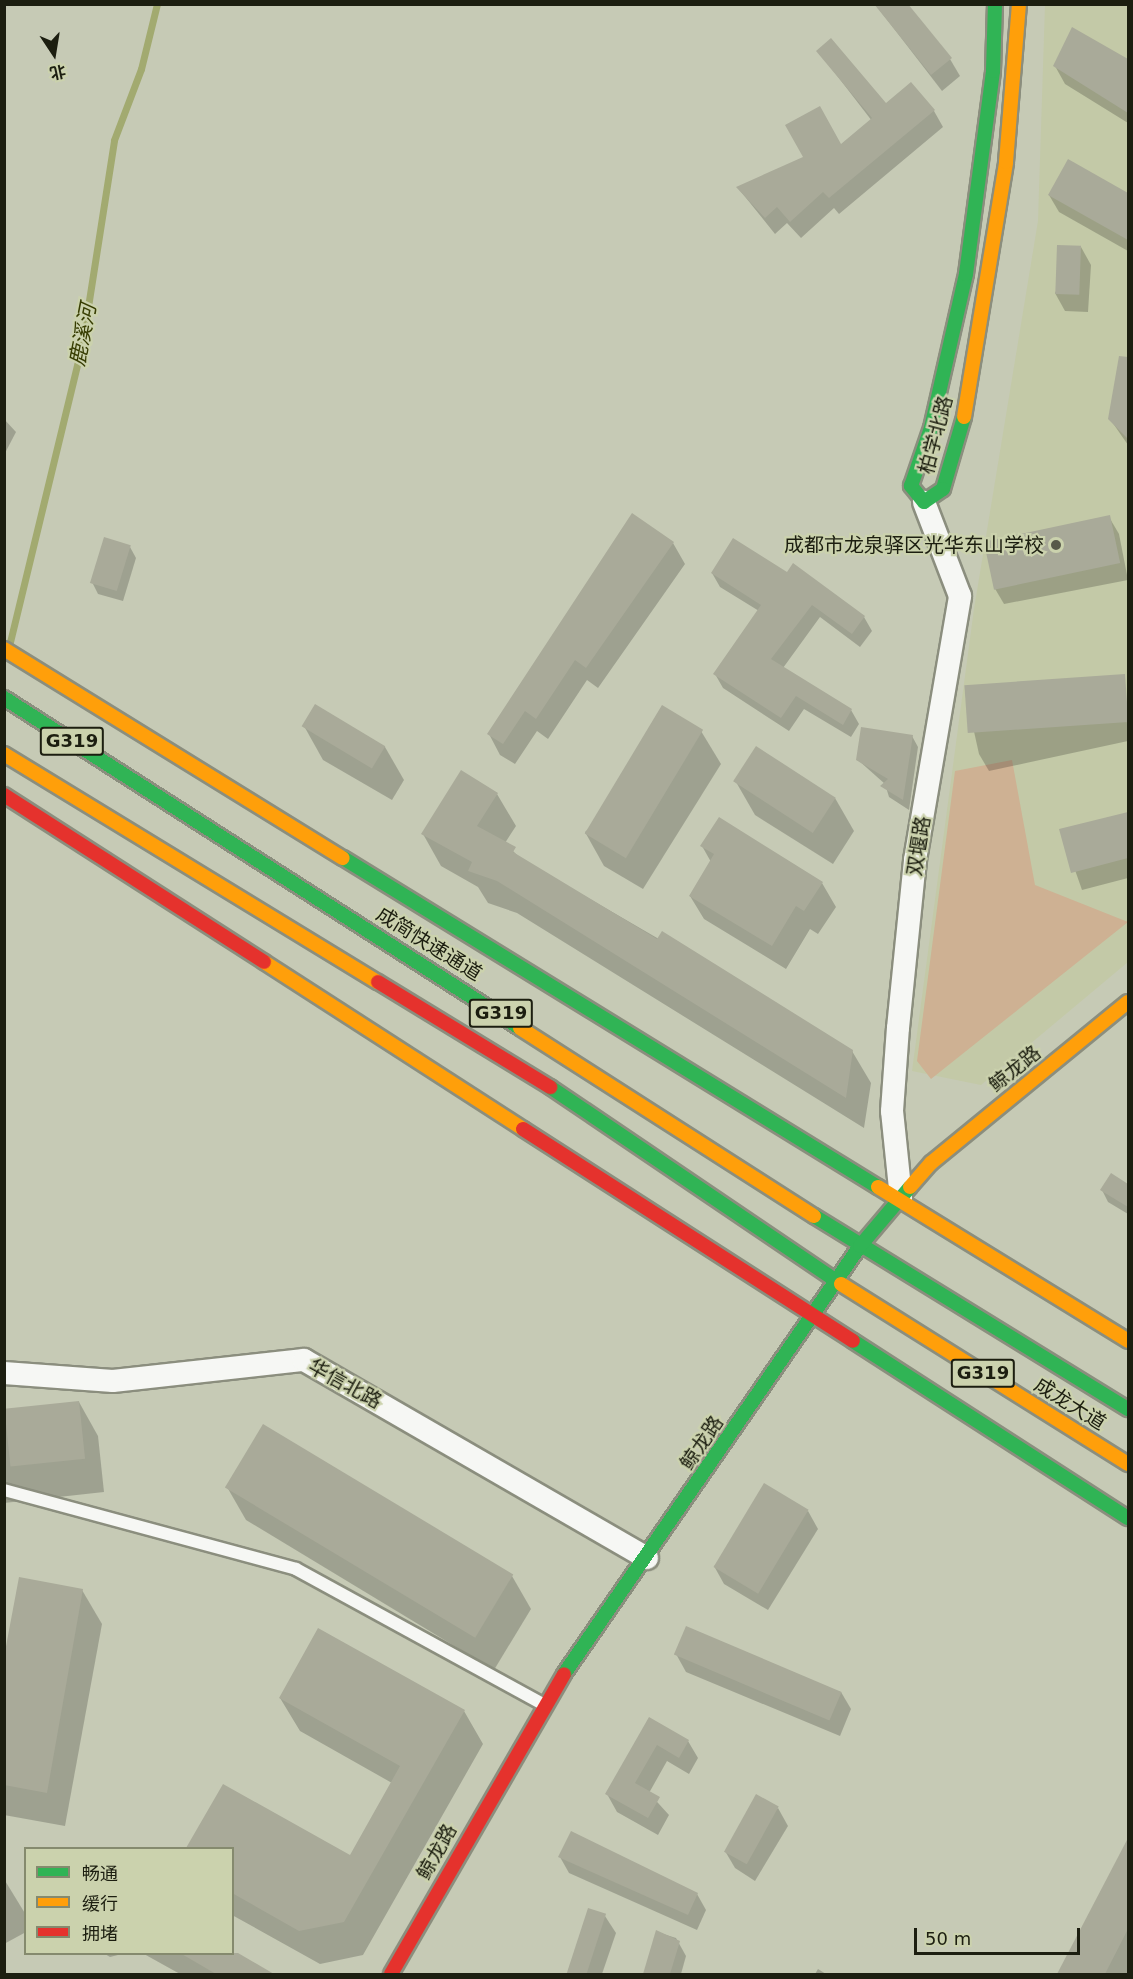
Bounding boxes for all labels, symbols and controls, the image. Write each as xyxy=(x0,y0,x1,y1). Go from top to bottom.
north arrow xyxy=(24,24,84,84)
text: 北 xyxy=(48,61,68,83)
water label: 鹿溪河 xyxy=(65,302,101,368)
street label: 柏学北路 xyxy=(914,393,958,477)
place label: 成都市龙泉驿区光华东山学校 xyxy=(784,533,1044,557)
marker: 成都市龙泉驿区光华东山学校 xyxy=(1049,538,1063,552)
road number: G319 xyxy=(39,726,105,756)
street label: 双堰路 xyxy=(902,814,936,878)
street label: 成简快速通道 xyxy=(372,902,486,986)
road number: G319 xyxy=(468,998,534,1028)
street label: 鲸龙路 xyxy=(984,1041,1046,1097)
street label: 华信北路 xyxy=(304,1354,386,1414)
road number: G319 xyxy=(950,1358,1016,1388)
street label: 成龙大道 xyxy=(1030,1373,1110,1435)
street label: 鲸龙路 xyxy=(675,1411,729,1475)
street label: 鲸龙路 xyxy=(412,1820,462,1884)
legend xyxy=(24,1847,234,1955)
text: 畅通 xyxy=(82,1863,118,1884)
text: 缓行 xyxy=(82,1893,118,1914)
scale bar xyxy=(917,1916,1084,1954)
text: 拥堵 xyxy=(82,1923,118,1944)
text: 50 m xyxy=(925,1928,971,1949)

